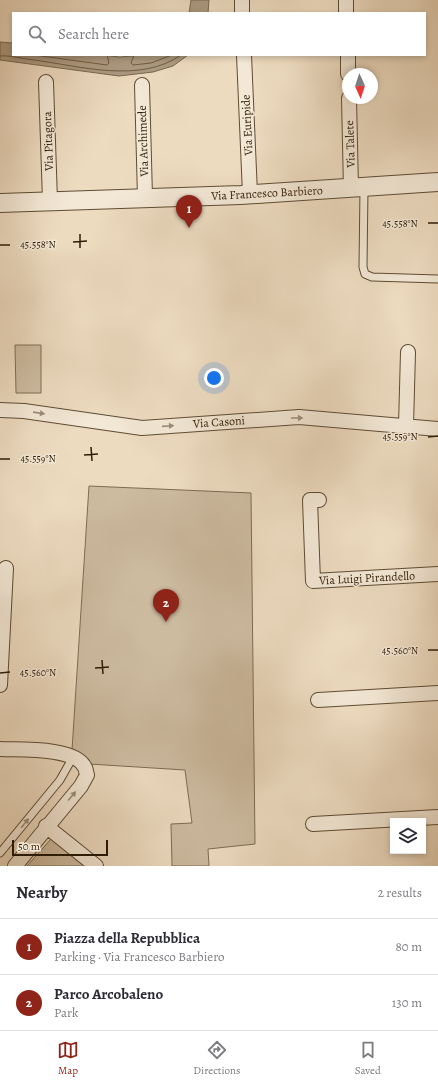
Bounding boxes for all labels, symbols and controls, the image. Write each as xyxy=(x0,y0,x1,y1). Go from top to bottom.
search box xyxy=(12,12,426,56)
icon: search xyxy=(26,23,48,45)
text: Search here xyxy=(58,24,129,44)
north arrow xyxy=(342,68,378,104)
street label: Via Euripide xyxy=(237,94,257,157)
street label: Via Archimede xyxy=(134,105,152,178)
street label: Via Pitagora xyxy=(39,110,57,172)
street label: Via Talete xyxy=(341,120,359,169)
street label: Via Francesco Barbiero xyxy=(210,182,323,204)
pin: 1 xyxy=(176,195,202,228)
text: 45.558°N xyxy=(382,217,418,230)
text: 45.558°N xyxy=(20,238,56,251)
your location xyxy=(204,368,224,388)
one-way arrow xyxy=(33,410,45,416)
street label: Via Casoni xyxy=(191,412,246,432)
one-way arrow xyxy=(291,415,304,421)
one-way arrow xyxy=(162,422,174,429)
text: 45.559°N xyxy=(382,430,418,443)
text: 45.559°N xyxy=(20,452,56,465)
street label: Via Luigi Pirandello xyxy=(318,567,415,589)
pin: 2 xyxy=(153,589,179,622)
text: 45.560°N xyxy=(382,644,418,657)
text: 45.560°N xyxy=(20,666,56,679)
one-way arrow xyxy=(67,791,76,802)
one-way arrow xyxy=(20,817,29,828)
map controls xyxy=(390,818,426,854)
button: layers xyxy=(390,818,426,854)
scale bar xyxy=(12,838,108,857)
text: 50 m xyxy=(18,839,40,854)
text: Nearby xyxy=(16,881,67,904)
text: 2 results xyxy=(378,884,422,901)
text: Piazza della Repubblica xyxy=(54,928,200,948)
text: 1 xyxy=(27,938,31,955)
text: 80 m xyxy=(395,938,422,955)
text: Parking · Via Francesco Barbiero xyxy=(54,948,225,965)
text: Parco Arcobaleno xyxy=(54,984,163,1004)
text: 2 xyxy=(26,994,32,1011)
text: 130 m xyxy=(392,994,422,1011)
text: Park xyxy=(54,1004,78,1021)
tab: Map xyxy=(57,1039,79,1078)
tab: Directions xyxy=(193,1039,241,1078)
tab: Saved xyxy=(355,1039,381,1078)

